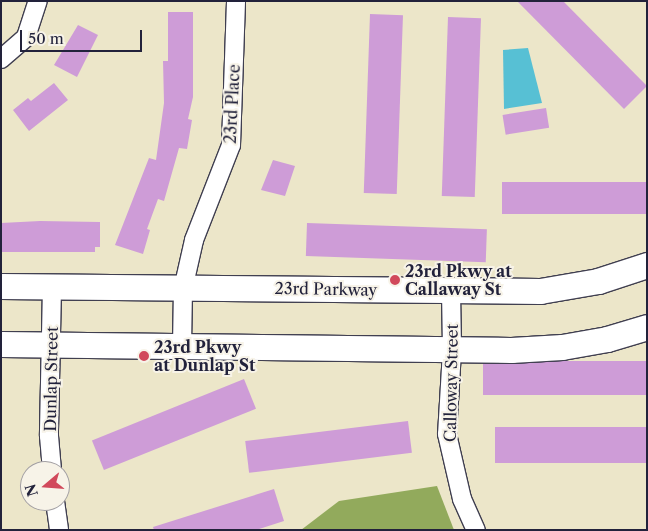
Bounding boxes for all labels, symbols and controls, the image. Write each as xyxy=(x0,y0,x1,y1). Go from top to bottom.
scale bar xyxy=(22,20,145,52)
text: 50 m xyxy=(28,29,64,48)
street label: 23rd Place xyxy=(220,64,244,144)
place label: 23rd Pkwy at Callaway St xyxy=(405,261,512,299)
marker: 23rd Pkwy at Callaway St xyxy=(389,274,401,286)
street label: 23rd Parkway xyxy=(275,279,377,299)
street label: Calloway Street xyxy=(440,323,462,443)
street label: Dunlap Street xyxy=(40,326,62,432)
place label: 23rd Pkwy at Dunlap St xyxy=(154,337,255,375)
marker: 23rd Pkwy at Dunlap St xyxy=(138,350,150,362)
north arrow xyxy=(20,461,70,511)
text: N xyxy=(21,482,42,499)

